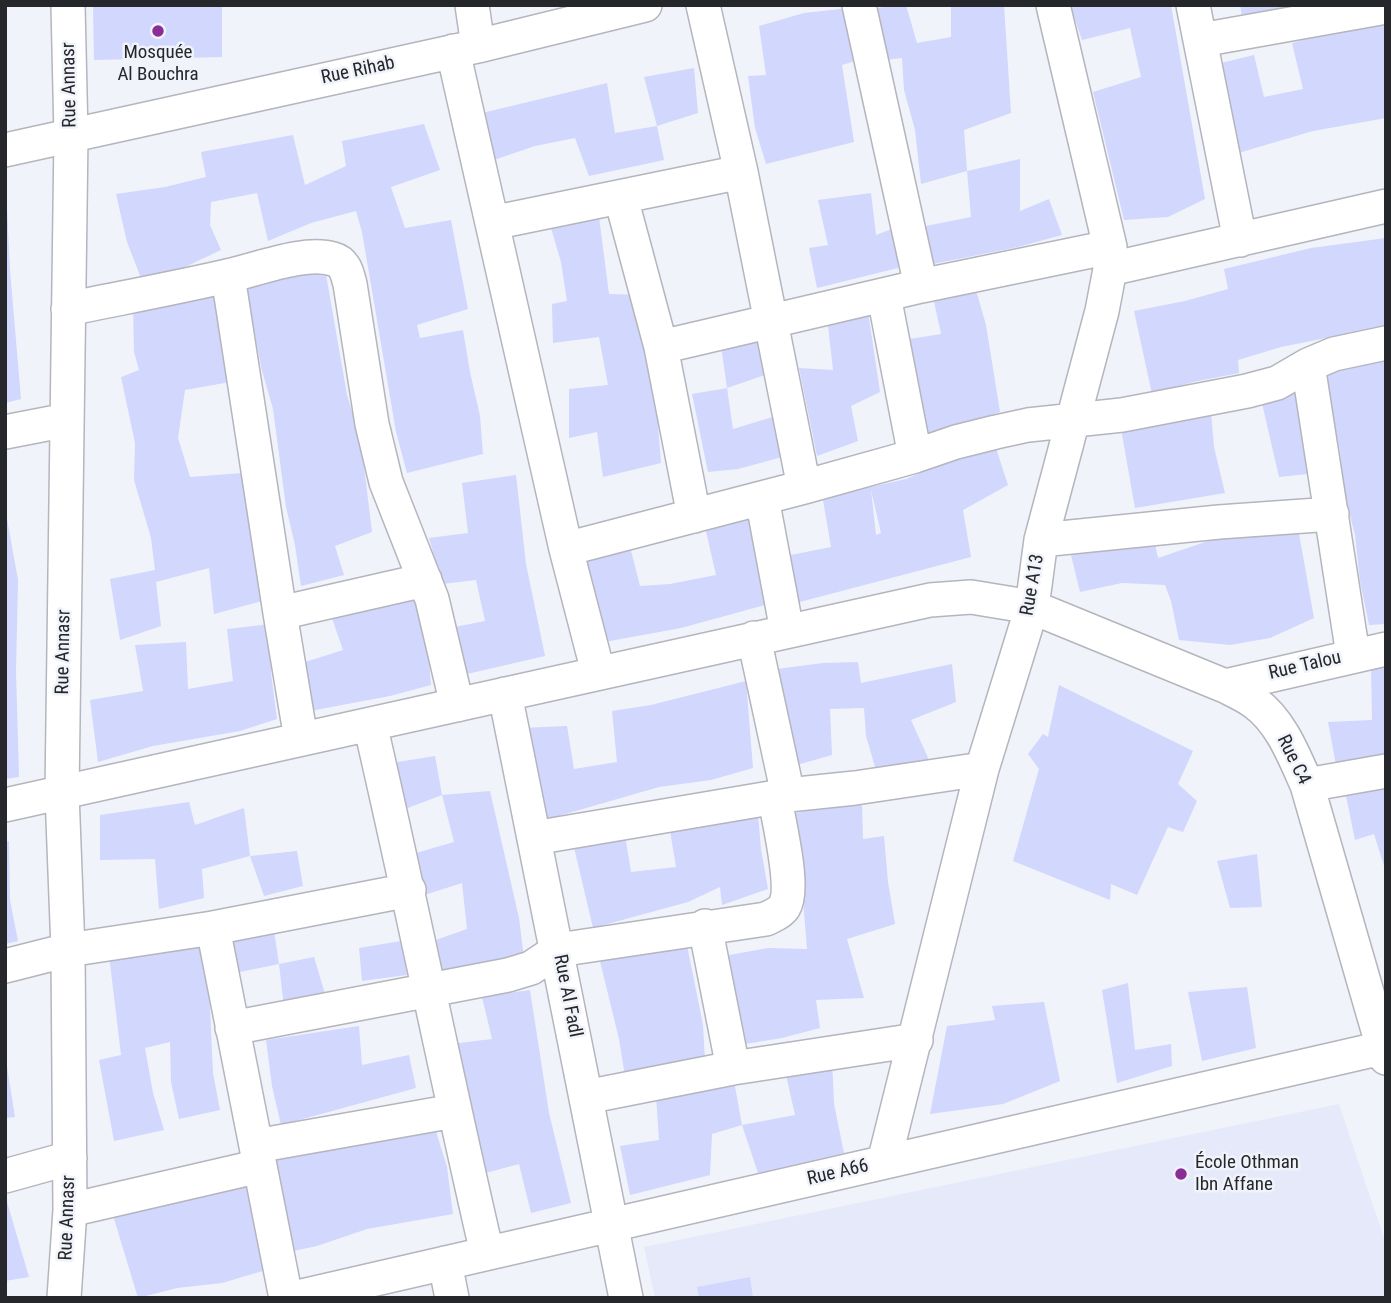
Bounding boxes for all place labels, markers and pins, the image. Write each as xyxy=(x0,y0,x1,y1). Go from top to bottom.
marker: Mosquée Al Bouchra xyxy=(150,23,166,39)
place label: Mosquée Al Bouchra xyxy=(117,42,199,86)
place label: École Othman Ibn Affane xyxy=(1195,1152,1299,1196)
marker: École Othman Ibn Affane xyxy=(1173,1166,1189,1182)

